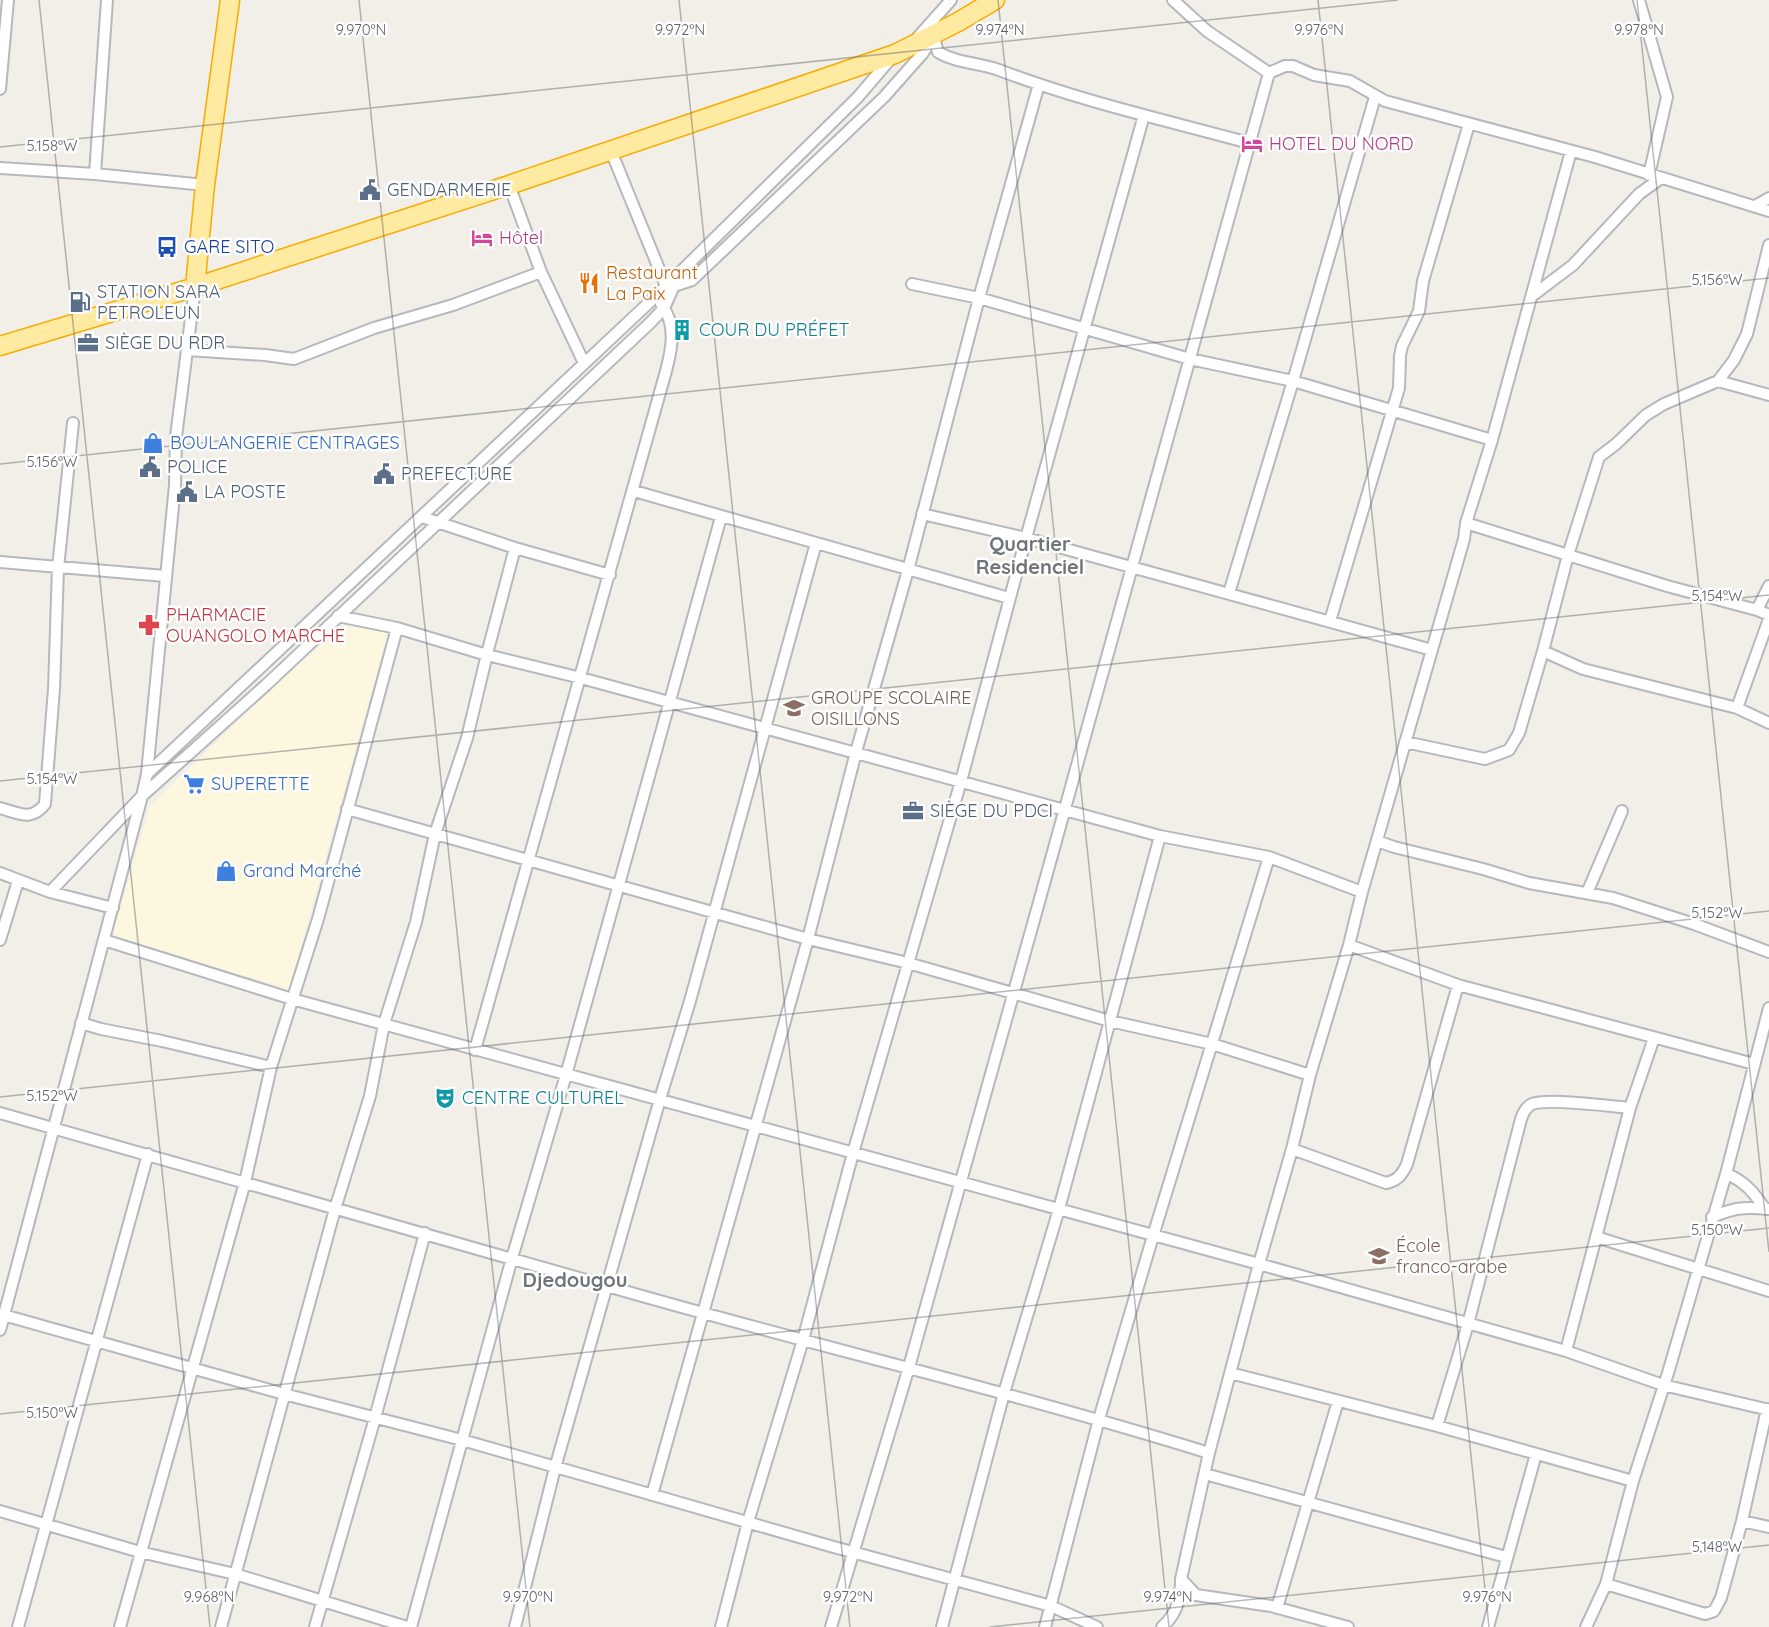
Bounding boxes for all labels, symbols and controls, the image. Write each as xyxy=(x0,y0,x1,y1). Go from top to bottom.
text: 9.970°N xyxy=(336,20,386,39)
text: 9.972°N xyxy=(655,20,705,39)
text: 9.974°N xyxy=(975,20,1025,39)
text: 9.976°N xyxy=(1294,20,1344,39)
text: 9.978°N xyxy=(1614,20,1664,39)
hotel icon: HOTEL DU NORD xyxy=(1240,132,1264,156)
place label: HOTEL DU NORD xyxy=(1269,132,1414,155)
text: 5.158°W xyxy=(26,136,78,155)
public building icon: GENDARMERIE xyxy=(358,178,382,202)
place label: GENDARMERIE xyxy=(387,178,511,201)
hotel icon: Hôtel xyxy=(470,226,494,250)
place label: Hôtel xyxy=(499,226,543,249)
bus stop icon: GARE SITO xyxy=(155,235,179,259)
place label: GARE SITO xyxy=(184,235,274,258)
place label: Restaurant La Paix xyxy=(606,261,698,305)
text: 5.156°W xyxy=(1691,270,1743,289)
restaurant icon: Restaurant La Paix xyxy=(577,271,601,295)
place label: STATION SARA PETROLEUN xyxy=(97,280,221,324)
fuel station icon: STATION SARA PETROLEUN xyxy=(68,290,92,314)
building icon: COUR DU PRÉFET xyxy=(670,318,694,342)
place label: COUR DU PRÉFET xyxy=(699,318,849,341)
office icon: SIÈGE DU RDR xyxy=(76,331,100,355)
place label: SIÈGE DU RDR xyxy=(105,331,225,354)
shop icon: BOULANGERIE CENTRAGES xyxy=(141,431,165,455)
place label: BOULANGERIE CENTRAGES xyxy=(170,431,400,454)
text: 5.156°W xyxy=(26,452,78,471)
public building icon: POLICE xyxy=(138,455,162,479)
place label: POLICE xyxy=(167,455,228,478)
public building icon: PREFECTURE xyxy=(372,462,396,486)
place label: PREFECTURE xyxy=(401,462,512,485)
public building icon: LA POSTE xyxy=(175,480,199,504)
place label: LA POSTE xyxy=(204,480,286,503)
district label: Quartier Residenciel xyxy=(976,531,1084,579)
text: 5.154°W xyxy=(1692,586,1743,605)
place label: PHARMACIE OUANGOLO MARCHE xyxy=(166,603,345,647)
pharmacy icon: PHARMACIE OUANGOLO MARCHE xyxy=(137,613,161,637)
place label: GROUPE SCOLAIRE OISILLONS xyxy=(811,686,972,730)
school or university icon: GROUPE SCOLAIRE OISILLONS xyxy=(782,696,806,720)
text: 5.154°W xyxy=(27,769,78,788)
supermarket icon: SUPERETTE xyxy=(182,772,206,796)
place label: SUPERETTE xyxy=(211,772,310,795)
office icon: SIÈGE DU PDCI xyxy=(901,799,925,823)
place label: SIÈGE DU PDCI xyxy=(930,799,1053,822)
shop icon: Grand Marché xyxy=(214,859,238,883)
place label: Grand Marché xyxy=(243,859,361,882)
text: 5.152°W xyxy=(1691,903,1743,922)
text: 5.152°W xyxy=(26,1086,78,1105)
theatre icon: CENTRE CULTUREL xyxy=(433,1086,457,1110)
place label: CENTRE CULTUREL xyxy=(462,1086,624,1109)
text: 5.150°W xyxy=(1691,1220,1744,1239)
place label: École franco-arabe xyxy=(1396,1234,1507,1278)
school or university icon: École franco-arabe xyxy=(1367,1244,1391,1268)
district label: Djedougou xyxy=(523,1267,627,1292)
text: 5.150°W xyxy=(26,1403,79,1422)
text: 5.148°W xyxy=(1692,1537,1743,1556)
text: 9.968°N xyxy=(184,1587,234,1606)
text: 9.970°N xyxy=(503,1587,553,1606)
text: 9.972°N xyxy=(823,1587,873,1606)
text: 9.974°N xyxy=(1143,1587,1193,1606)
text: 9.976°N xyxy=(1462,1587,1512,1606)

